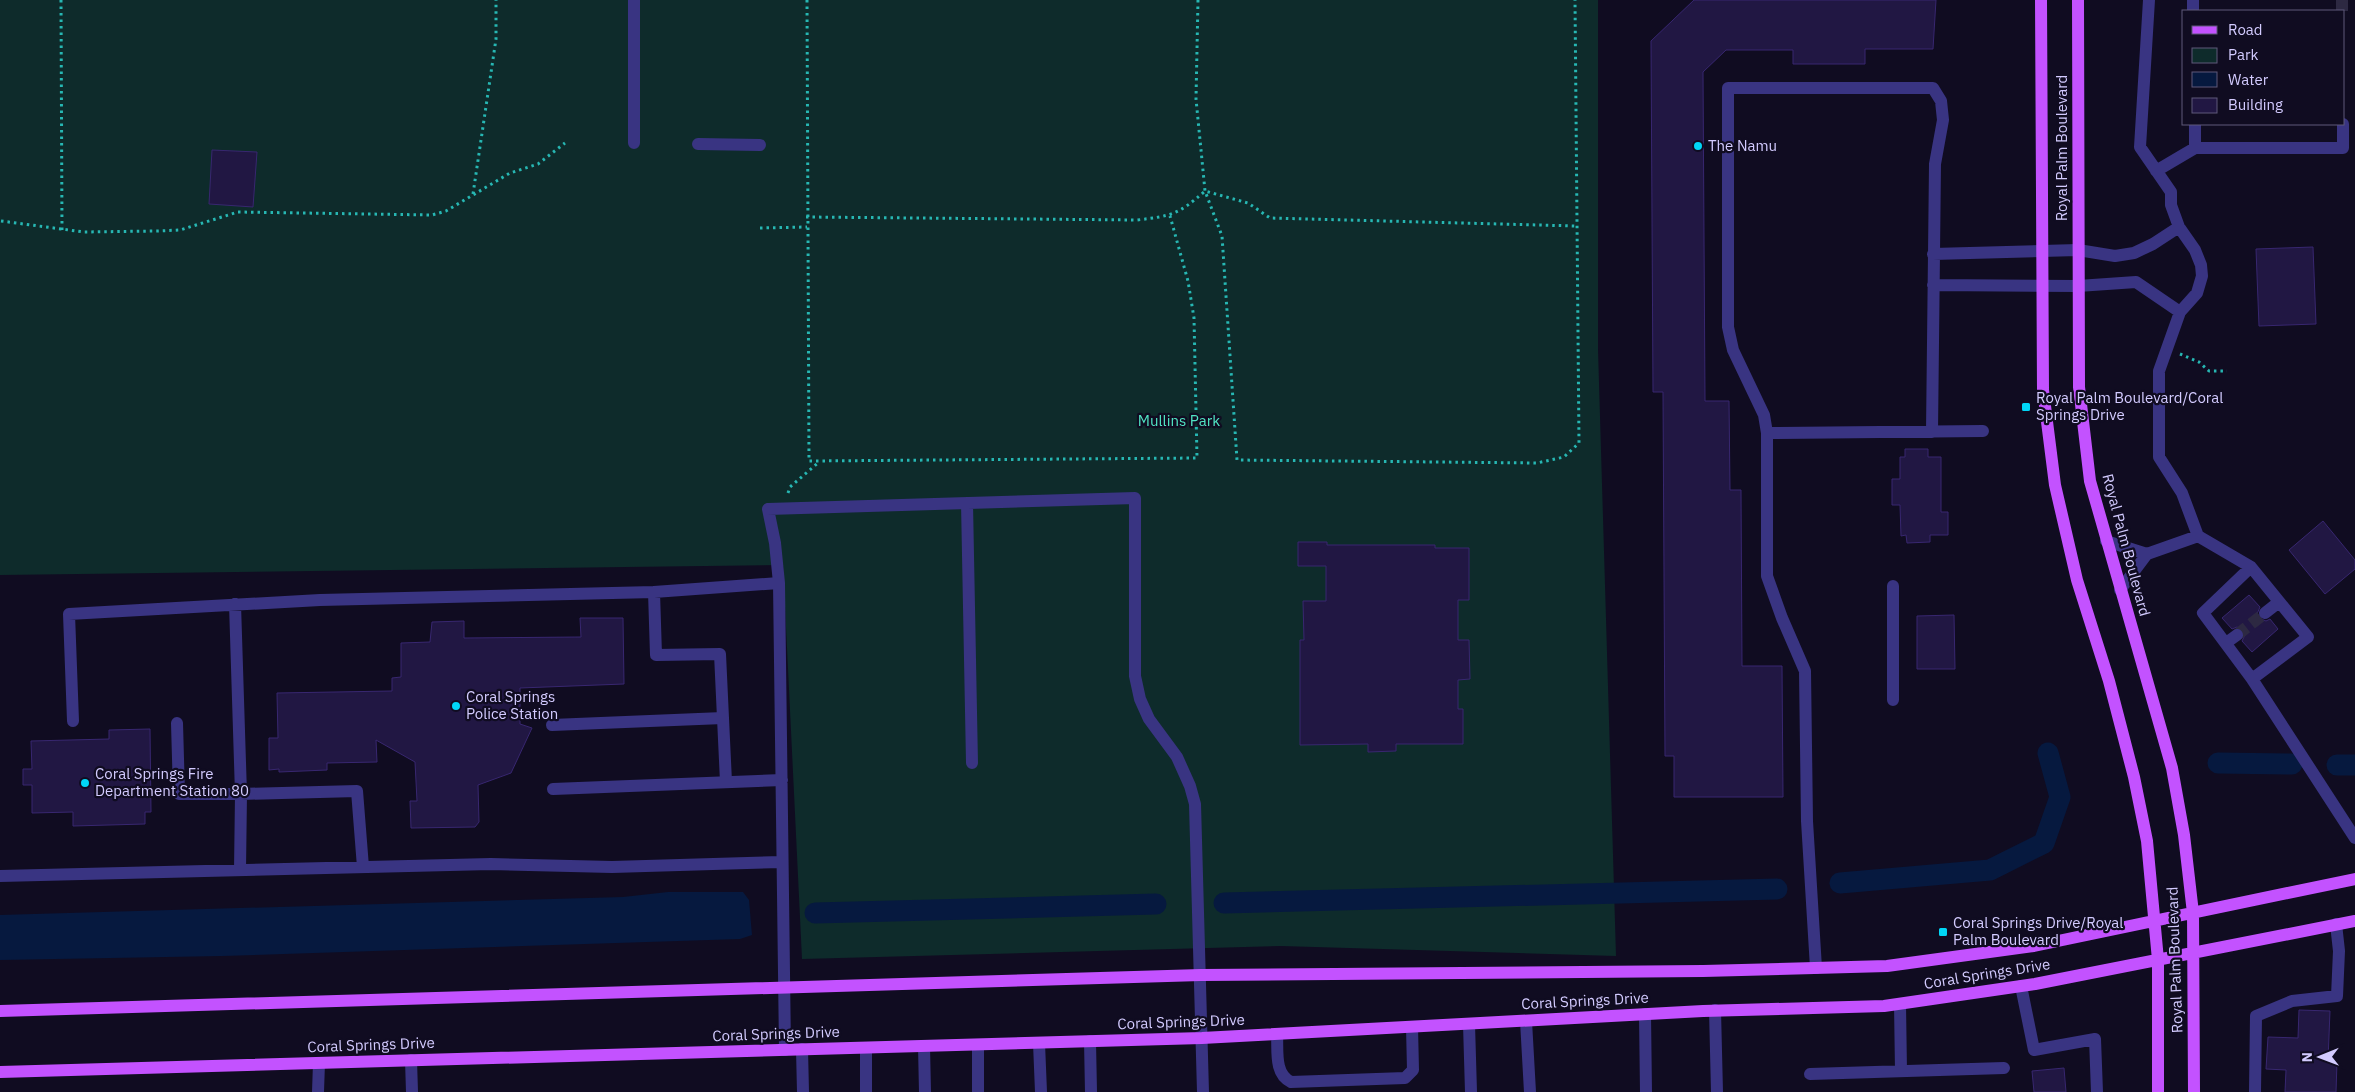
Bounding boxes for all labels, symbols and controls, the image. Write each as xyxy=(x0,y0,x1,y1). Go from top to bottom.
legend xyxy=(2182,10,2345,125)
text: Road xyxy=(2228,20,2263,39)
text: Park xyxy=(2228,45,2258,64)
text: Water xyxy=(2228,70,2269,89)
street label: Royal Palm Boulevard xyxy=(2052,75,2071,221)
text: Building xyxy=(2228,95,2283,114)
place label: The Namu xyxy=(1708,136,1777,155)
marker: The Namu xyxy=(1692,140,1704,152)
place label: Royal Palm Boulevard/Coral Springs Drive xyxy=(2036,388,2223,424)
marker: Royal Palm Boulevard/Coral Springs Drive xyxy=(2020,401,2032,413)
park label: Mullins Park xyxy=(1138,411,1220,430)
street label: Royal Palm Boulevard xyxy=(2098,472,2155,618)
place label: Coral Springs Police Station xyxy=(466,687,558,723)
marker: Coral Springs Police Station xyxy=(450,700,462,712)
place label: Coral Springs Fire Department Station 80 xyxy=(95,764,249,800)
marker: Coral Springs Fire Department Station 80 xyxy=(79,777,91,789)
street label: Royal Palm Boulevard xyxy=(2162,886,2187,1034)
place label: Coral Springs Drive/Royal Palm Boulevard xyxy=(1953,913,2123,949)
marker: Coral Springs Drive/Royal Palm Boulevard xyxy=(1937,926,1949,938)
street label: Coral Springs Drive xyxy=(1922,954,2051,993)
street label: Coral Springs Drive xyxy=(1521,988,1649,1013)
street label: Coral Springs Drive xyxy=(1117,1010,1245,1033)
street label: Coral Springs Drive xyxy=(712,1022,840,1045)
north arrow xyxy=(2295,1032,2345,1082)
street label: Coral Springs Drive xyxy=(307,1033,435,1056)
text: N xyxy=(2298,1052,2316,1062)

